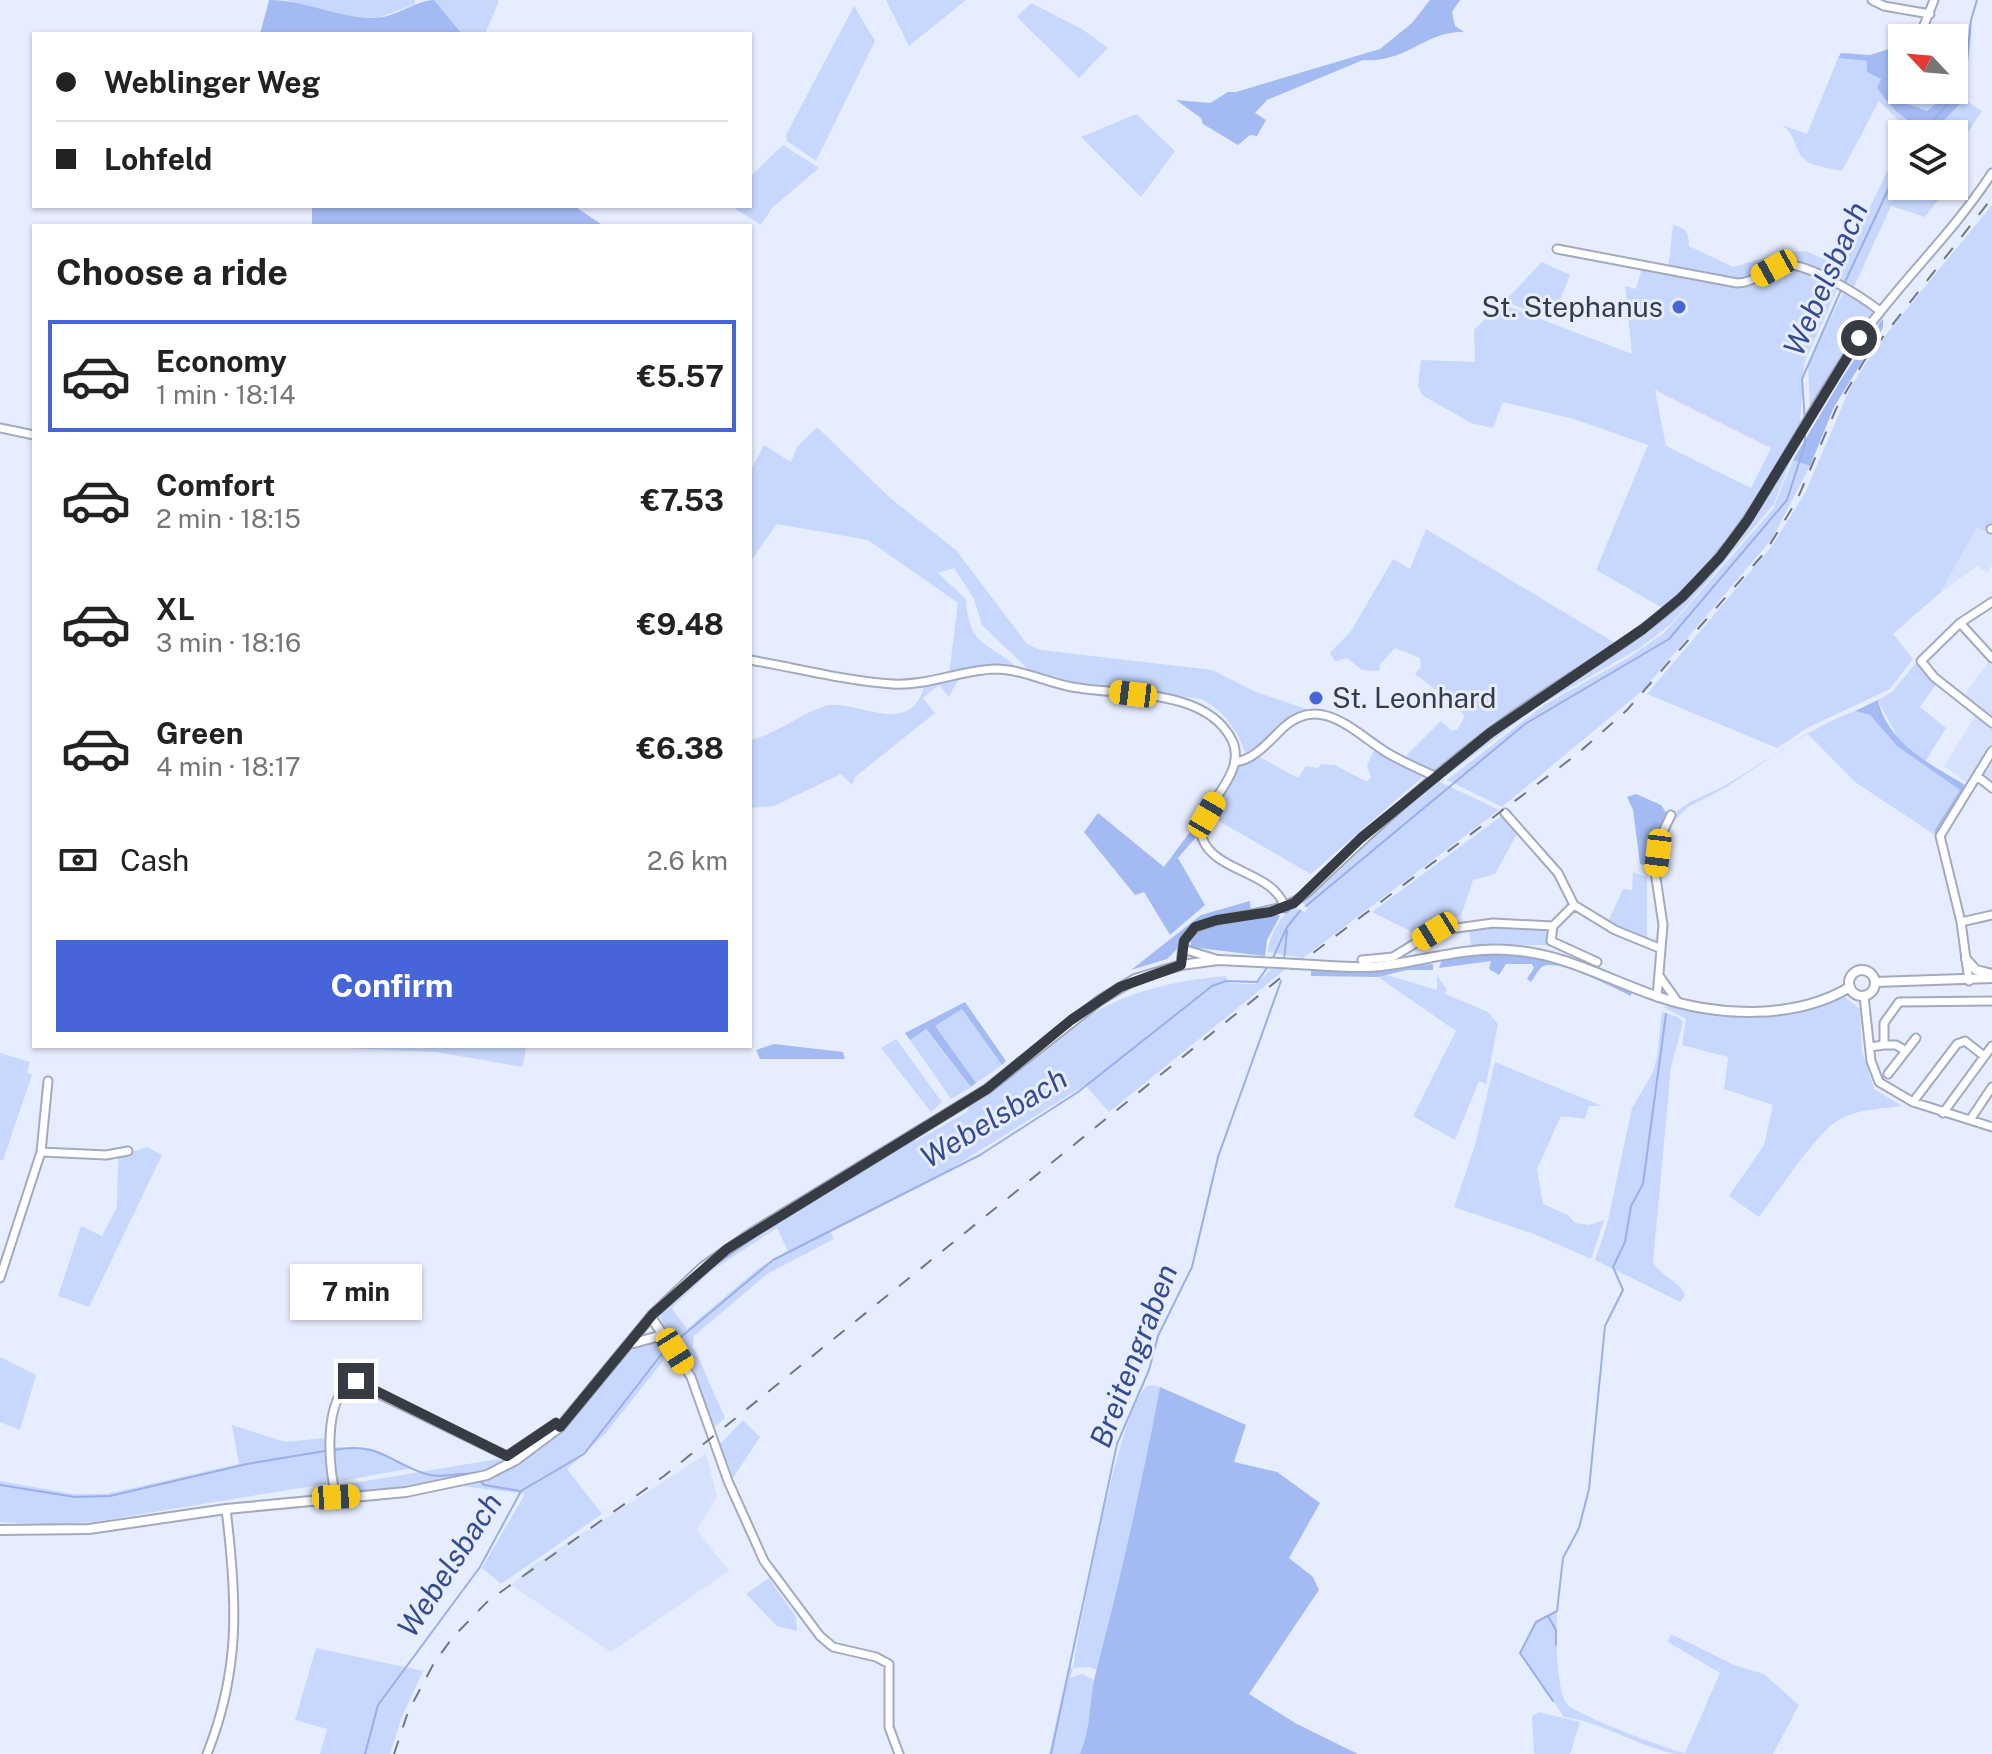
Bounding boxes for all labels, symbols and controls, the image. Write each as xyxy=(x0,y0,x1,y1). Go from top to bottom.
north arrow xyxy=(1888,24,1968,104)
map controls xyxy=(1888,24,1968,200)
text: Weblinger Weg xyxy=(104,64,320,100)
button: layers xyxy=(1888,120,1968,200)
text: Lohfeld xyxy=(104,141,212,177)
water label: Webelsbach xyxy=(1775,196,1875,361)
car xyxy=(1747,246,1801,290)
text: Choose a ride xyxy=(56,251,288,293)
place label: St. Stephanus xyxy=(1482,290,1663,323)
marker: St. Stephanus xyxy=(1670,298,1688,316)
route start xyxy=(1841,320,1877,356)
icon: car xyxy=(60,340,132,412)
text: Economy xyxy=(156,343,287,379)
text: €5.57 xyxy=(637,358,724,394)
text: 1 min · 18:14 xyxy=(156,379,296,410)
icon: car xyxy=(60,464,132,536)
text: Comfort xyxy=(156,467,275,503)
text: €7.53 xyxy=(641,482,724,518)
text: 2 min · 18:15 xyxy=(156,503,301,534)
icon: car xyxy=(60,588,132,660)
text: XL xyxy=(156,591,195,627)
text: €9.48 xyxy=(637,606,724,642)
text: 3 min · 18:16 xyxy=(156,627,301,658)
car xyxy=(1108,679,1158,709)
place label: St. Leonhard xyxy=(1332,681,1497,714)
marker: St. Leonhard xyxy=(1307,689,1325,707)
icon: car xyxy=(60,712,132,784)
text: Green xyxy=(156,715,243,751)
text: €6.38 xyxy=(637,730,724,766)
text: 4 min · 18:17 xyxy=(156,751,301,782)
car xyxy=(1185,788,1229,842)
car xyxy=(1643,828,1673,878)
icon: cash xyxy=(56,838,100,882)
text: Cash xyxy=(120,842,189,878)
text: 2.6 km xyxy=(647,845,728,876)
car xyxy=(1408,908,1462,954)
button: Confirm xyxy=(56,940,728,1032)
water label: Webelsbach xyxy=(914,1059,1073,1175)
water label: Breitengraben xyxy=(1082,1259,1184,1452)
callout: 7 min xyxy=(290,1265,422,1321)
text: 7 min xyxy=(322,1276,390,1307)
car xyxy=(652,1324,698,1378)
route end xyxy=(338,1363,374,1399)
car xyxy=(311,1484,361,1510)
water label: Webelsbach xyxy=(389,1486,509,1643)

